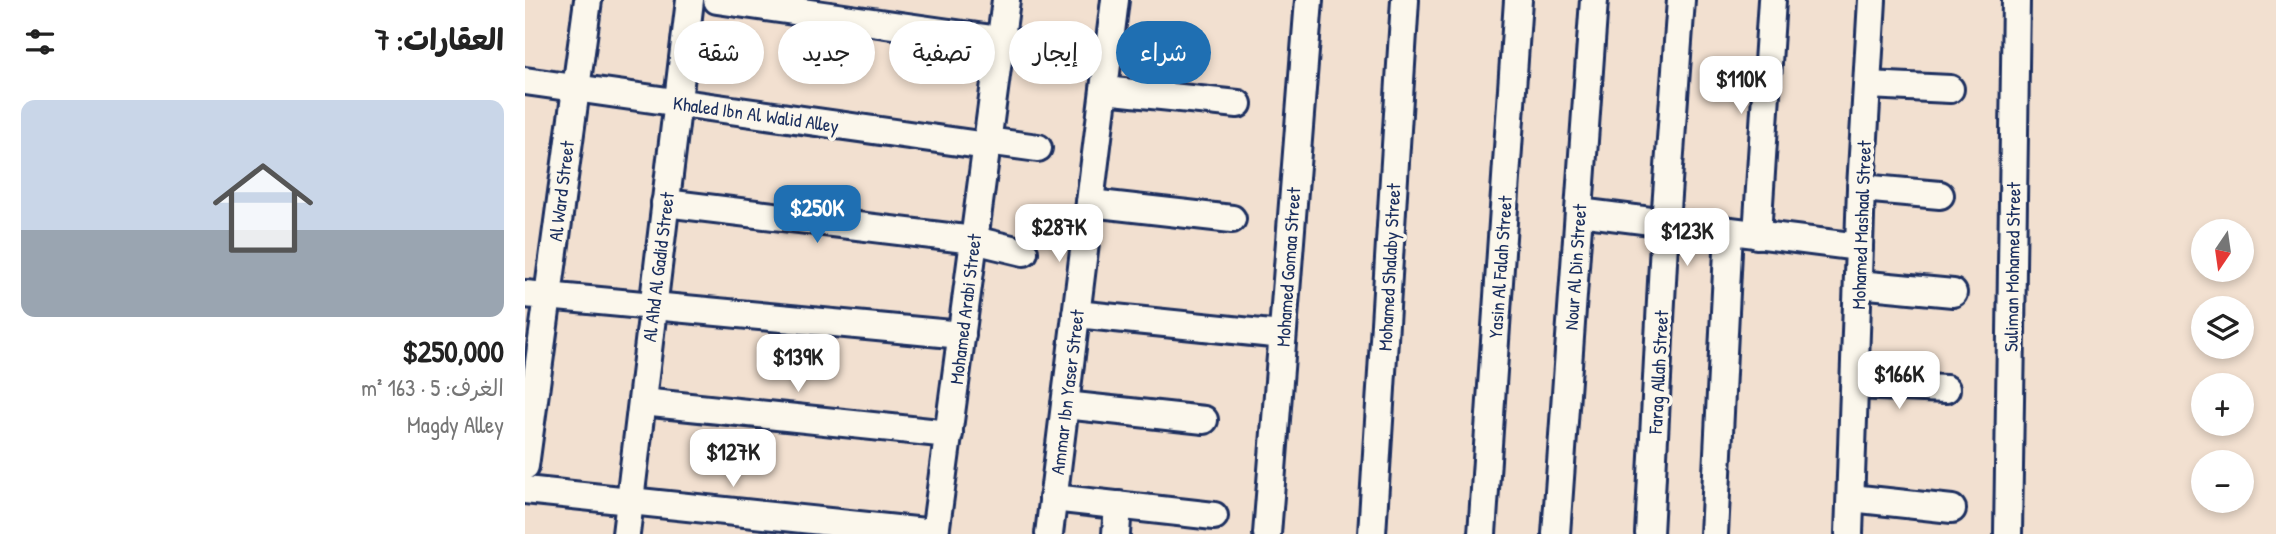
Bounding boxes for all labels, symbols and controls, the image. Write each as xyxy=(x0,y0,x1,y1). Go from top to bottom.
text: العقارات: 7 xyxy=(375,19,504,59)
chip: شقة xyxy=(674,21,764,84)
chip: جديد xyxy=(778,21,875,84)
chip: تصفية xyxy=(889,21,995,84)
chip: إيجار xyxy=(1009,21,1102,84)
chip: شراء xyxy=(1116,21,1211,84)
icon: filters xyxy=(21,23,59,61)
pin: $110K xyxy=(1692,57,1790,116)
text: $110K xyxy=(1716,63,1766,94)
street label: Khaled Ibn Al Walid Alley xyxy=(671,90,841,138)
street label: Al Ward Street xyxy=(542,139,580,243)
street label: Mohamed Mashaal Street xyxy=(1845,140,1877,310)
icon: home xyxy=(200,145,326,271)
street label: Suliman Mohamed Street xyxy=(1998,181,2026,352)
street label: Mohamed Shalaby Street xyxy=(1372,182,1406,351)
pin: $250K xyxy=(768,186,866,245)
street label: Mohamed Gomaa Street xyxy=(1269,186,1307,348)
street label: Al Ahd Al Gadid Street xyxy=(636,190,680,343)
text: $250K xyxy=(790,192,844,223)
street label: Yasin Al Falah Street xyxy=(1482,194,1518,339)
street label: Nour Al Din Street xyxy=(1558,203,1592,331)
pin: $287K xyxy=(1010,204,1108,264)
pin: $123K xyxy=(1638,208,1736,268)
text: $287K xyxy=(1031,211,1087,242)
text: $123K xyxy=(1660,215,1714,246)
north arrow xyxy=(2191,219,2254,282)
map controls xyxy=(2191,219,2254,513)
street label: Mohamed Arabi Street xyxy=(943,232,987,386)
button: layers xyxy=(2191,296,2254,359)
street label: Ammar Ibn Yaser Street xyxy=(1044,308,1090,476)
street label: Farag Allah Street xyxy=(1642,309,1674,435)
text: $250,000 xyxy=(402,331,504,371)
pin: $139K xyxy=(749,334,847,394)
text: $139K xyxy=(773,341,823,372)
pin: $166K xyxy=(1850,352,1948,411)
text: $166K xyxy=(1874,358,1924,389)
text: الغرف: 5 · 163 m² xyxy=(361,372,504,403)
button: + xyxy=(2191,373,2254,436)
text: Magdy Alley xyxy=(407,409,504,440)
pin: $127K xyxy=(684,430,782,489)
text: $127K xyxy=(706,436,760,467)
button: − xyxy=(2191,450,2254,513)

